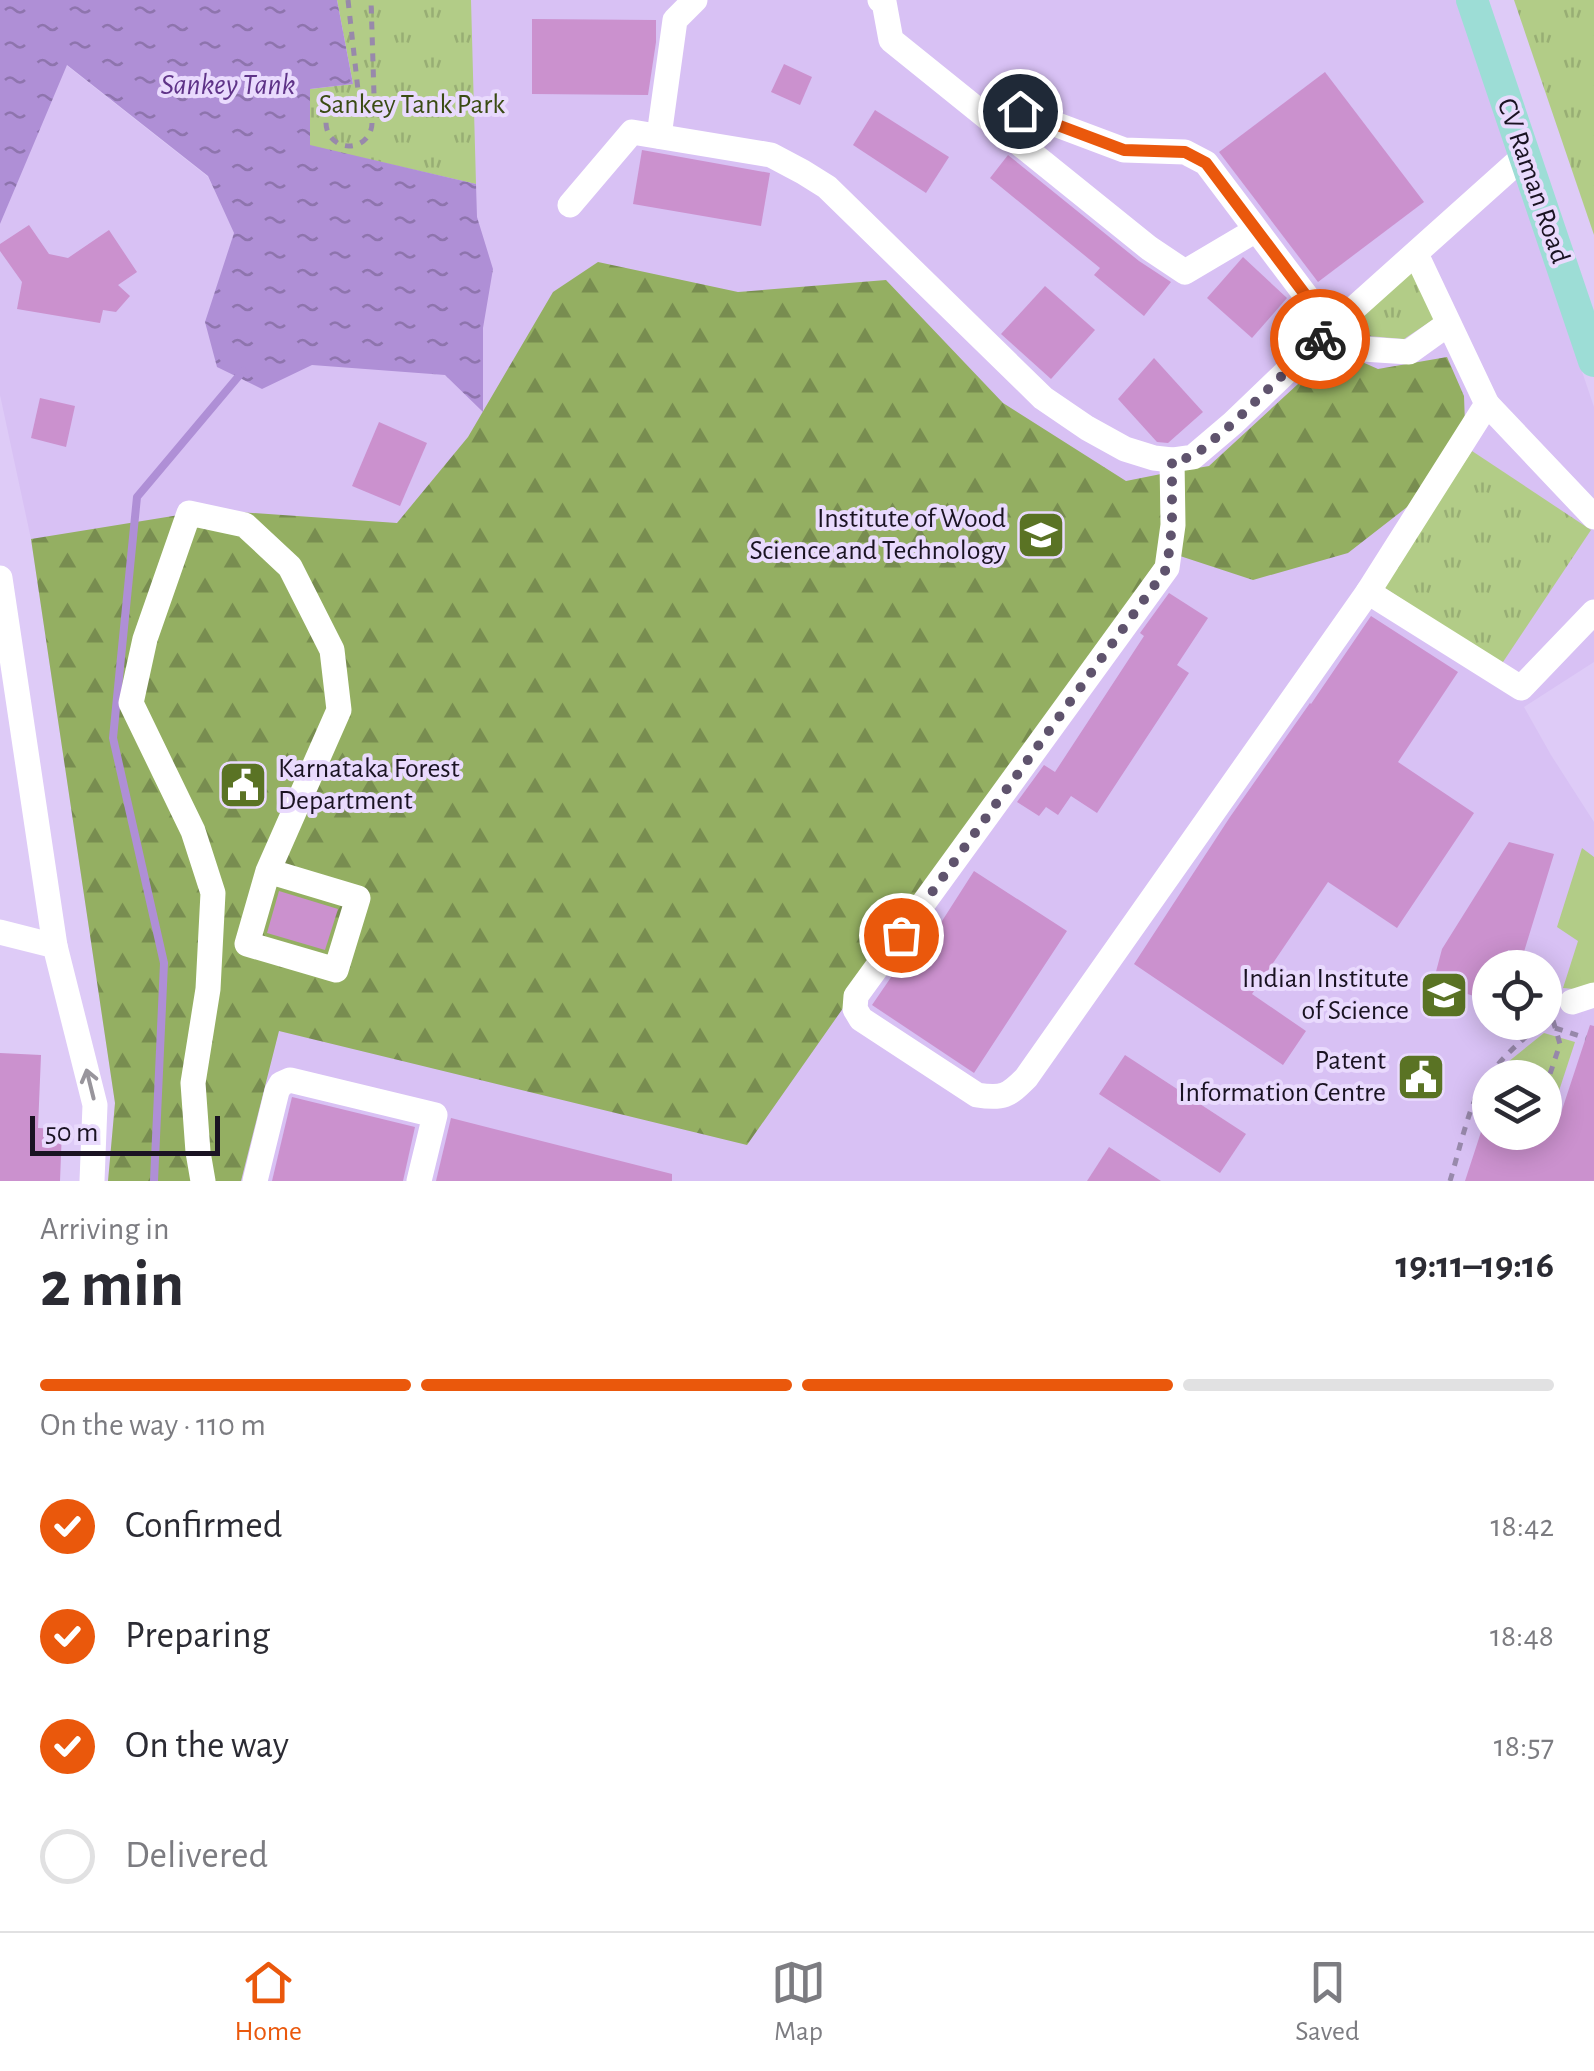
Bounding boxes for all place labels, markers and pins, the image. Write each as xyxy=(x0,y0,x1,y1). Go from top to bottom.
pin xyxy=(978,69,1063,154)
place label: Institute of Wood Science and Technology xyxy=(750,505,1006,565)
school or university icon: Institute of Wood Science and Technology xyxy=(1015,509,1067,561)
place label: Karnataka Forest Department xyxy=(278,755,460,815)
public building icon: Karnataka Forest Department xyxy=(217,759,269,811)
pin xyxy=(859,893,944,978)
place label: Indian Institute of Science xyxy=(1242,965,1409,1025)
school or university icon: Indian Institute of Science xyxy=(1418,969,1470,1021)
place label: Patent Information Centre xyxy=(1178,1047,1386,1107)
public building icon: Patent Information Centre xyxy=(1395,1051,1447,1103)

